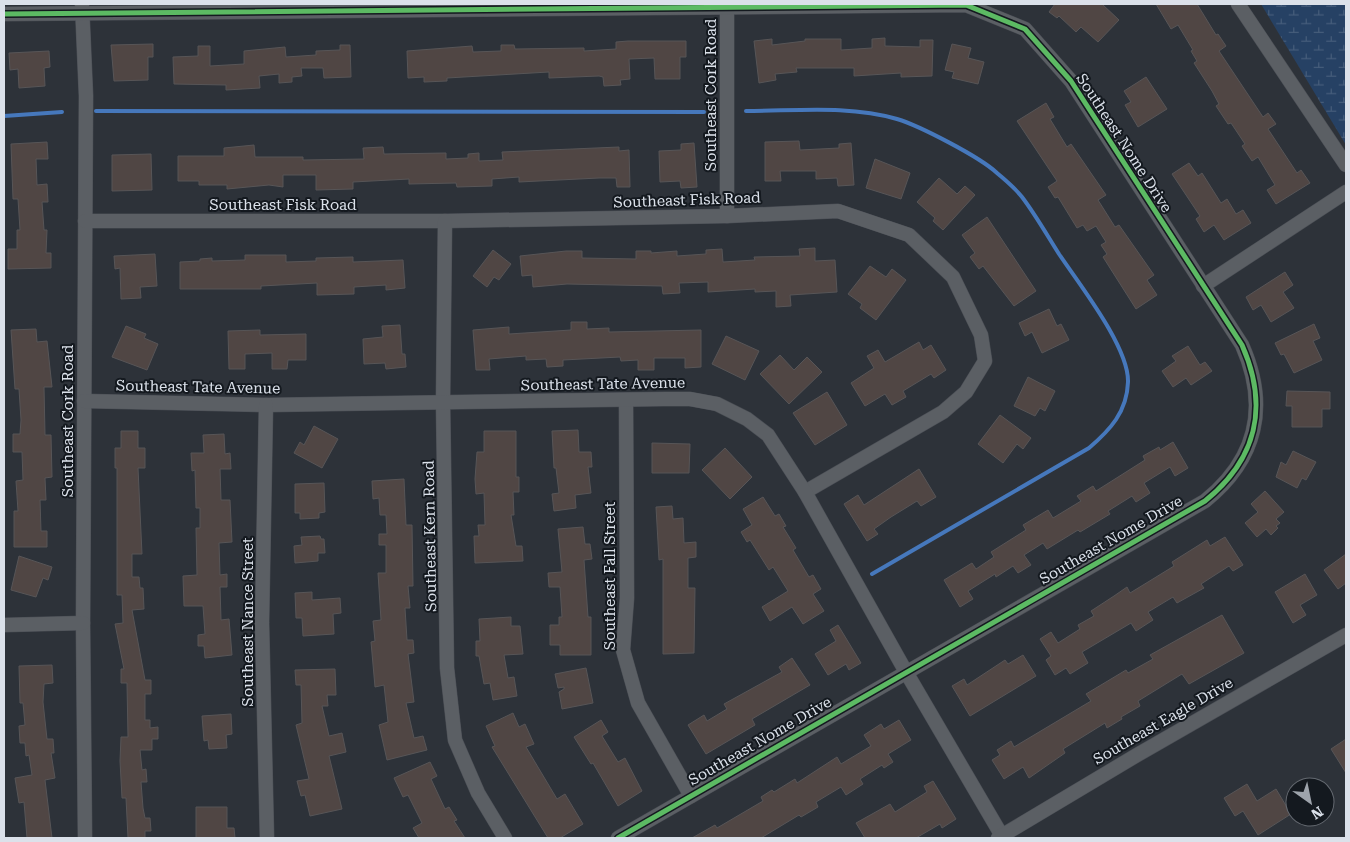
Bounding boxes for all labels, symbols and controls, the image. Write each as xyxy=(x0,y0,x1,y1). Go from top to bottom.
street label: Southeast Cork Road xyxy=(702,18,720,171)
street label: Southeast Nome Drive xyxy=(1072,70,1176,216)
street label: Southeast Fisk Road xyxy=(613,188,761,212)
street label: Southeast Fisk Road xyxy=(209,196,357,214)
street label: Southeast Cork Road xyxy=(59,344,77,497)
street label: Southeast Tate Avenue xyxy=(521,374,685,394)
street label: Southeast Tate Avenue xyxy=(116,377,280,397)
street label: Southeast Kern Road xyxy=(420,460,440,612)
street label: Southeast Nome Drive xyxy=(1036,492,1186,588)
street label: Southeast Fall Street xyxy=(601,501,619,650)
street label: Southeast Nance Street xyxy=(239,537,257,707)
street label: Southeast Eagle Drive xyxy=(1090,674,1236,768)
street label: Southeast Nome Drive xyxy=(685,693,835,789)
north arrow xyxy=(1285,777,1335,827)
text: N xyxy=(1308,803,1326,823)

